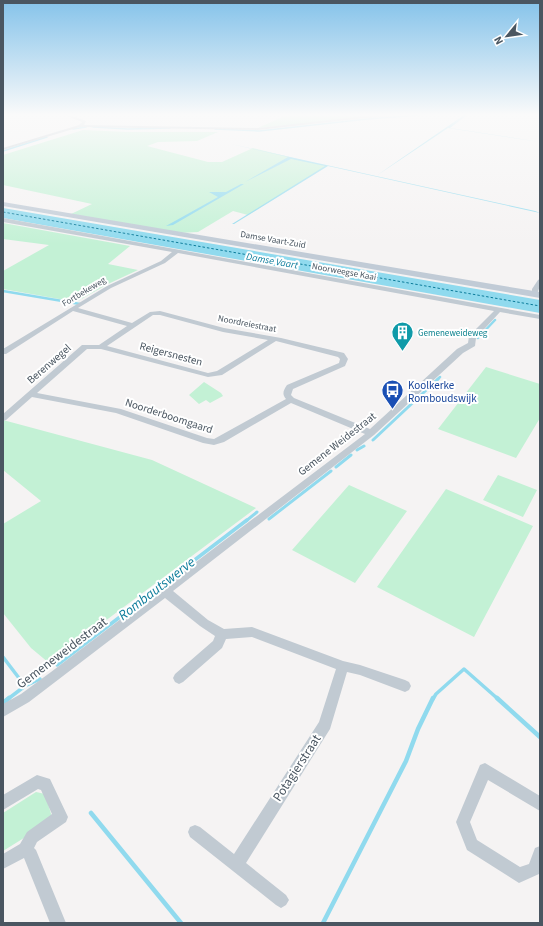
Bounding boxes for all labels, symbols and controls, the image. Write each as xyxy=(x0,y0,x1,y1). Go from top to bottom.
north arrow xyxy=(487,16,527,56)
text: N xyxy=(490,34,507,47)
street label: Damse Vaart-Zuid xyxy=(239,228,307,252)
water label: Damse Vaart xyxy=(245,250,300,273)
street label: Noorweegse Kaai xyxy=(311,260,377,284)
street label: Fortbekeweg xyxy=(60,274,109,310)
street label: Noordreiestraat xyxy=(217,312,277,336)
building icon: Gemeneweideweg xyxy=(389,320,415,353)
place label: Gemeneweideweg xyxy=(418,327,488,340)
street label: Reigersnesten xyxy=(138,338,204,370)
street label: Berenwegel xyxy=(24,341,74,387)
bus stop icon: Koolkerke Romboudswijk xyxy=(379,378,405,411)
place label: Koolkerke Romboudswijk xyxy=(408,378,477,406)
street label: Noorderboomgaard xyxy=(123,395,215,437)
street label: Gemene Weidestraat xyxy=(295,409,379,479)
water label: Rombautswerve xyxy=(114,552,200,625)
street label: Gemeneweidestraat xyxy=(13,613,111,693)
street label: Potagierstraat xyxy=(269,731,326,805)

